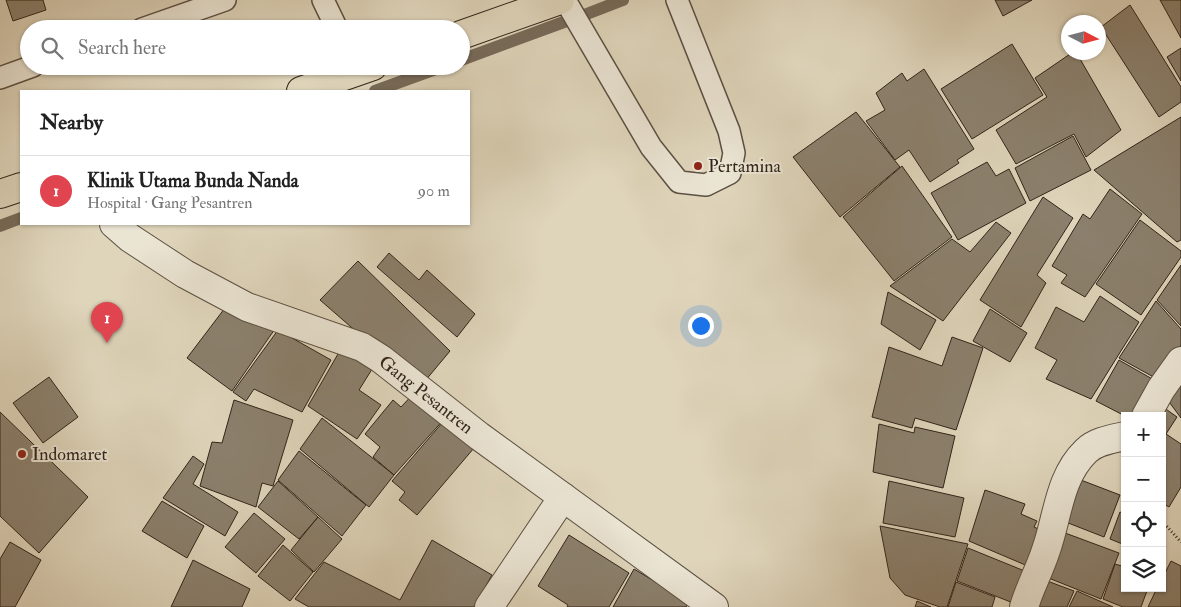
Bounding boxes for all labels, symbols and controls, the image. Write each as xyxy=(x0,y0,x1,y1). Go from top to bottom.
north arrow xyxy=(1061,15,1106,60)
search box xyxy=(20,20,470,75)
icon: search xyxy=(38,34,66,62)
text: Search here xyxy=(78,36,166,60)
text: Nearby xyxy=(40,109,103,136)
place label: Pertamina xyxy=(708,155,782,178)
marker: Pertamina xyxy=(692,160,704,172)
text: Klinik Utama Bunda Nanda xyxy=(87,169,299,193)
text: 1 xyxy=(53,181,59,201)
text: 90 m xyxy=(418,181,450,201)
text: Hospital · Gang Pesantren xyxy=(87,193,252,213)
pin: 1 xyxy=(91,302,123,343)
your location xyxy=(688,313,714,339)
street label: Gang Pesantren xyxy=(374,351,478,439)
map controls xyxy=(1121,412,1166,592)
button: + xyxy=(1121,412,1166,457)
place label: Indomaret xyxy=(32,443,108,466)
marker: Indomaret xyxy=(16,448,28,460)
button: − xyxy=(1121,457,1166,502)
button: locate xyxy=(1121,502,1166,547)
button: layers xyxy=(1121,547,1166,592)

